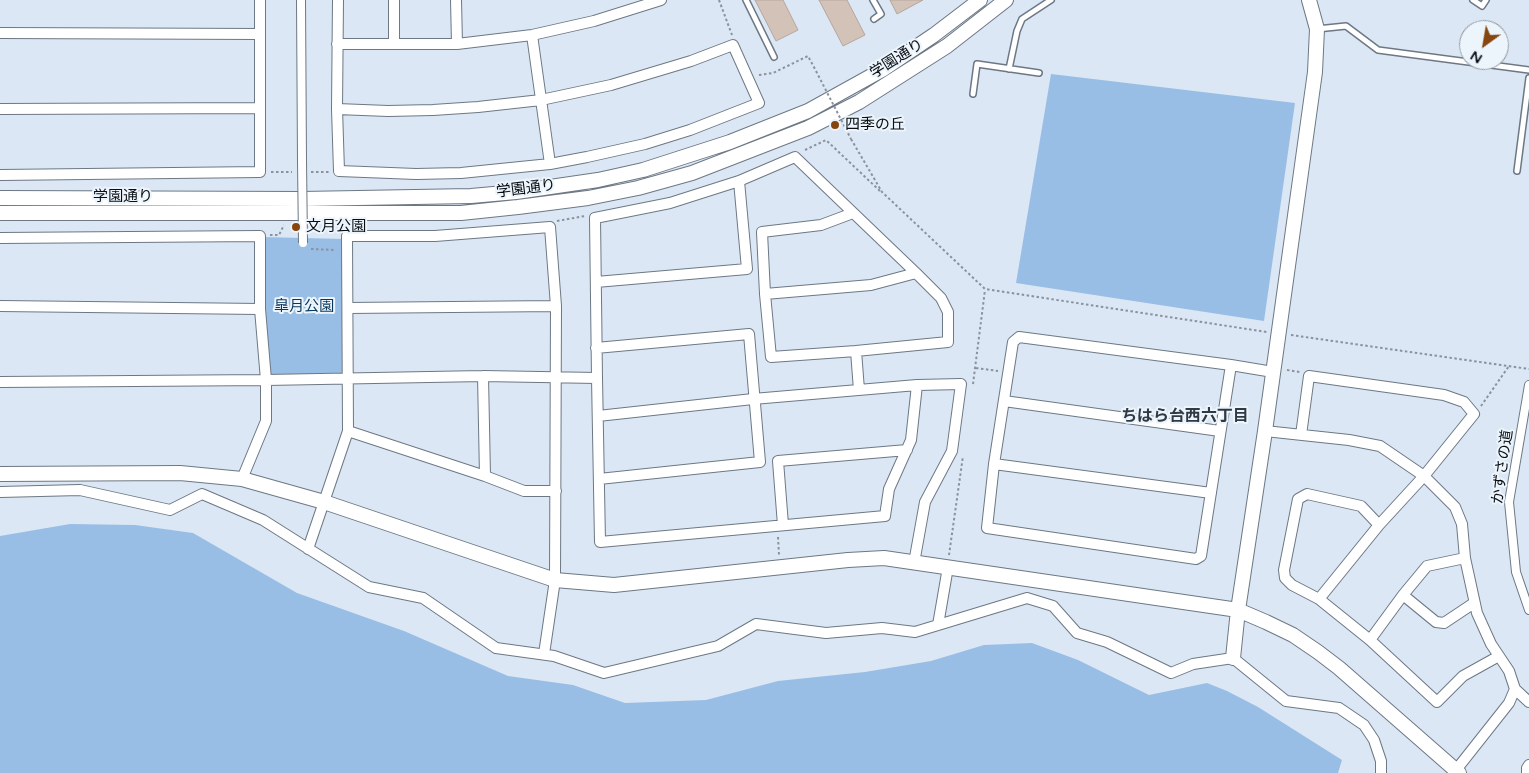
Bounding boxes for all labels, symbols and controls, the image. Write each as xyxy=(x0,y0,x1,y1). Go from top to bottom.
north arrow xyxy=(1459,20,1509,70)
street label: 学園通り xyxy=(867,35,927,83)
text: N xyxy=(1467,47,1486,67)
place label: 四季の丘 xyxy=(845,116,905,134)
marker: 四季の丘 xyxy=(829,119,841,131)
street label: 学園通り xyxy=(495,176,557,202)
street label: 学園通り xyxy=(93,188,153,206)
place label: 文月公園 xyxy=(306,218,366,236)
marker: 文月公園 xyxy=(290,221,302,233)
park label: 皐月公園 xyxy=(274,298,334,316)
district label: ちはら台西六丁目 xyxy=(1121,407,1249,427)
street label: かずさの道 xyxy=(1489,429,1517,505)

